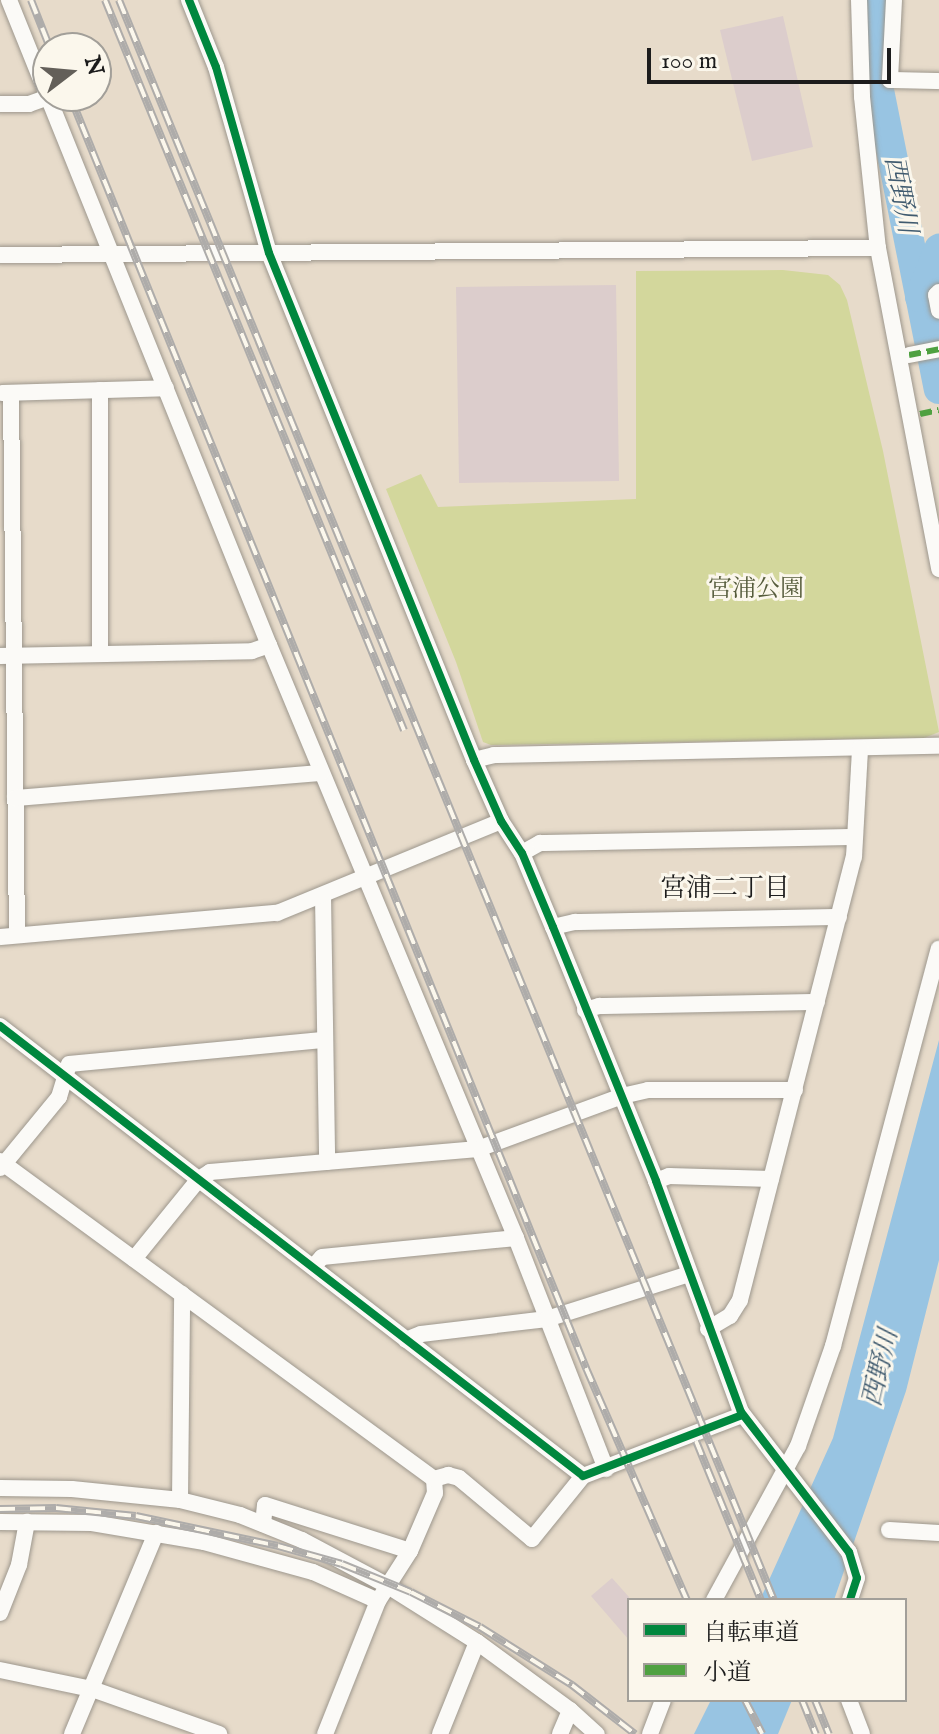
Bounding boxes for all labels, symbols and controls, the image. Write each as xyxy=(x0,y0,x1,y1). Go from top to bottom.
north arrow xyxy=(32,32,112,112)
scale bar xyxy=(651,32,895,82)
text: 100 m xyxy=(661,46,717,77)
text: N xyxy=(77,53,109,79)
water label: 西野川 xyxy=(877,154,923,236)
park label: 宮浦公園 xyxy=(708,576,804,604)
district label: 宮浦二丁目 xyxy=(660,873,790,905)
water label: 西野川 xyxy=(857,1326,905,1410)
legend xyxy=(627,1598,907,1702)
text: 自転車道 xyxy=(703,1618,799,1649)
text: 小道 xyxy=(703,1658,751,1689)

